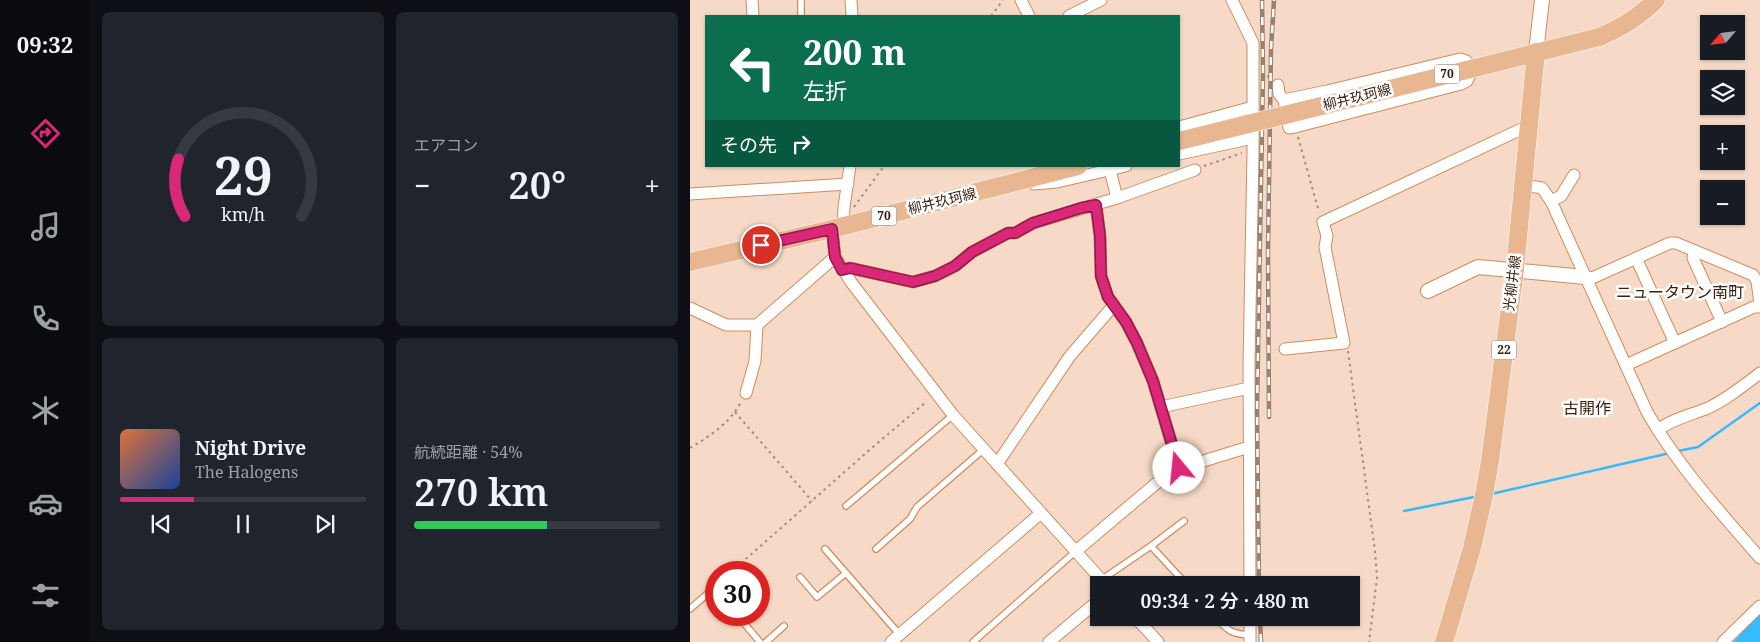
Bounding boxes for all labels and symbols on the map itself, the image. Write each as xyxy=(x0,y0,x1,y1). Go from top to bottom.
north arrow xyxy=(1700,15,1745,60)
road number: 70 xyxy=(1434,64,1460,84)
street label: 柳井玖珂線 xyxy=(1321,79,1393,114)
street label: 柳井玖珂線 xyxy=(906,183,978,218)
road number: 70 xyxy=(872,207,896,226)
pin xyxy=(740,224,782,266)
street label: 光柳井線 xyxy=(1499,254,1524,312)
district label: ニュータウン南町 xyxy=(1616,281,1744,303)
road number: 22 xyxy=(1492,340,1516,360)
district label: 古開作 xyxy=(1563,397,1611,419)
position arrow xyxy=(1152,441,1204,493)
speed limit sign: 30 xyxy=(705,561,770,626)

